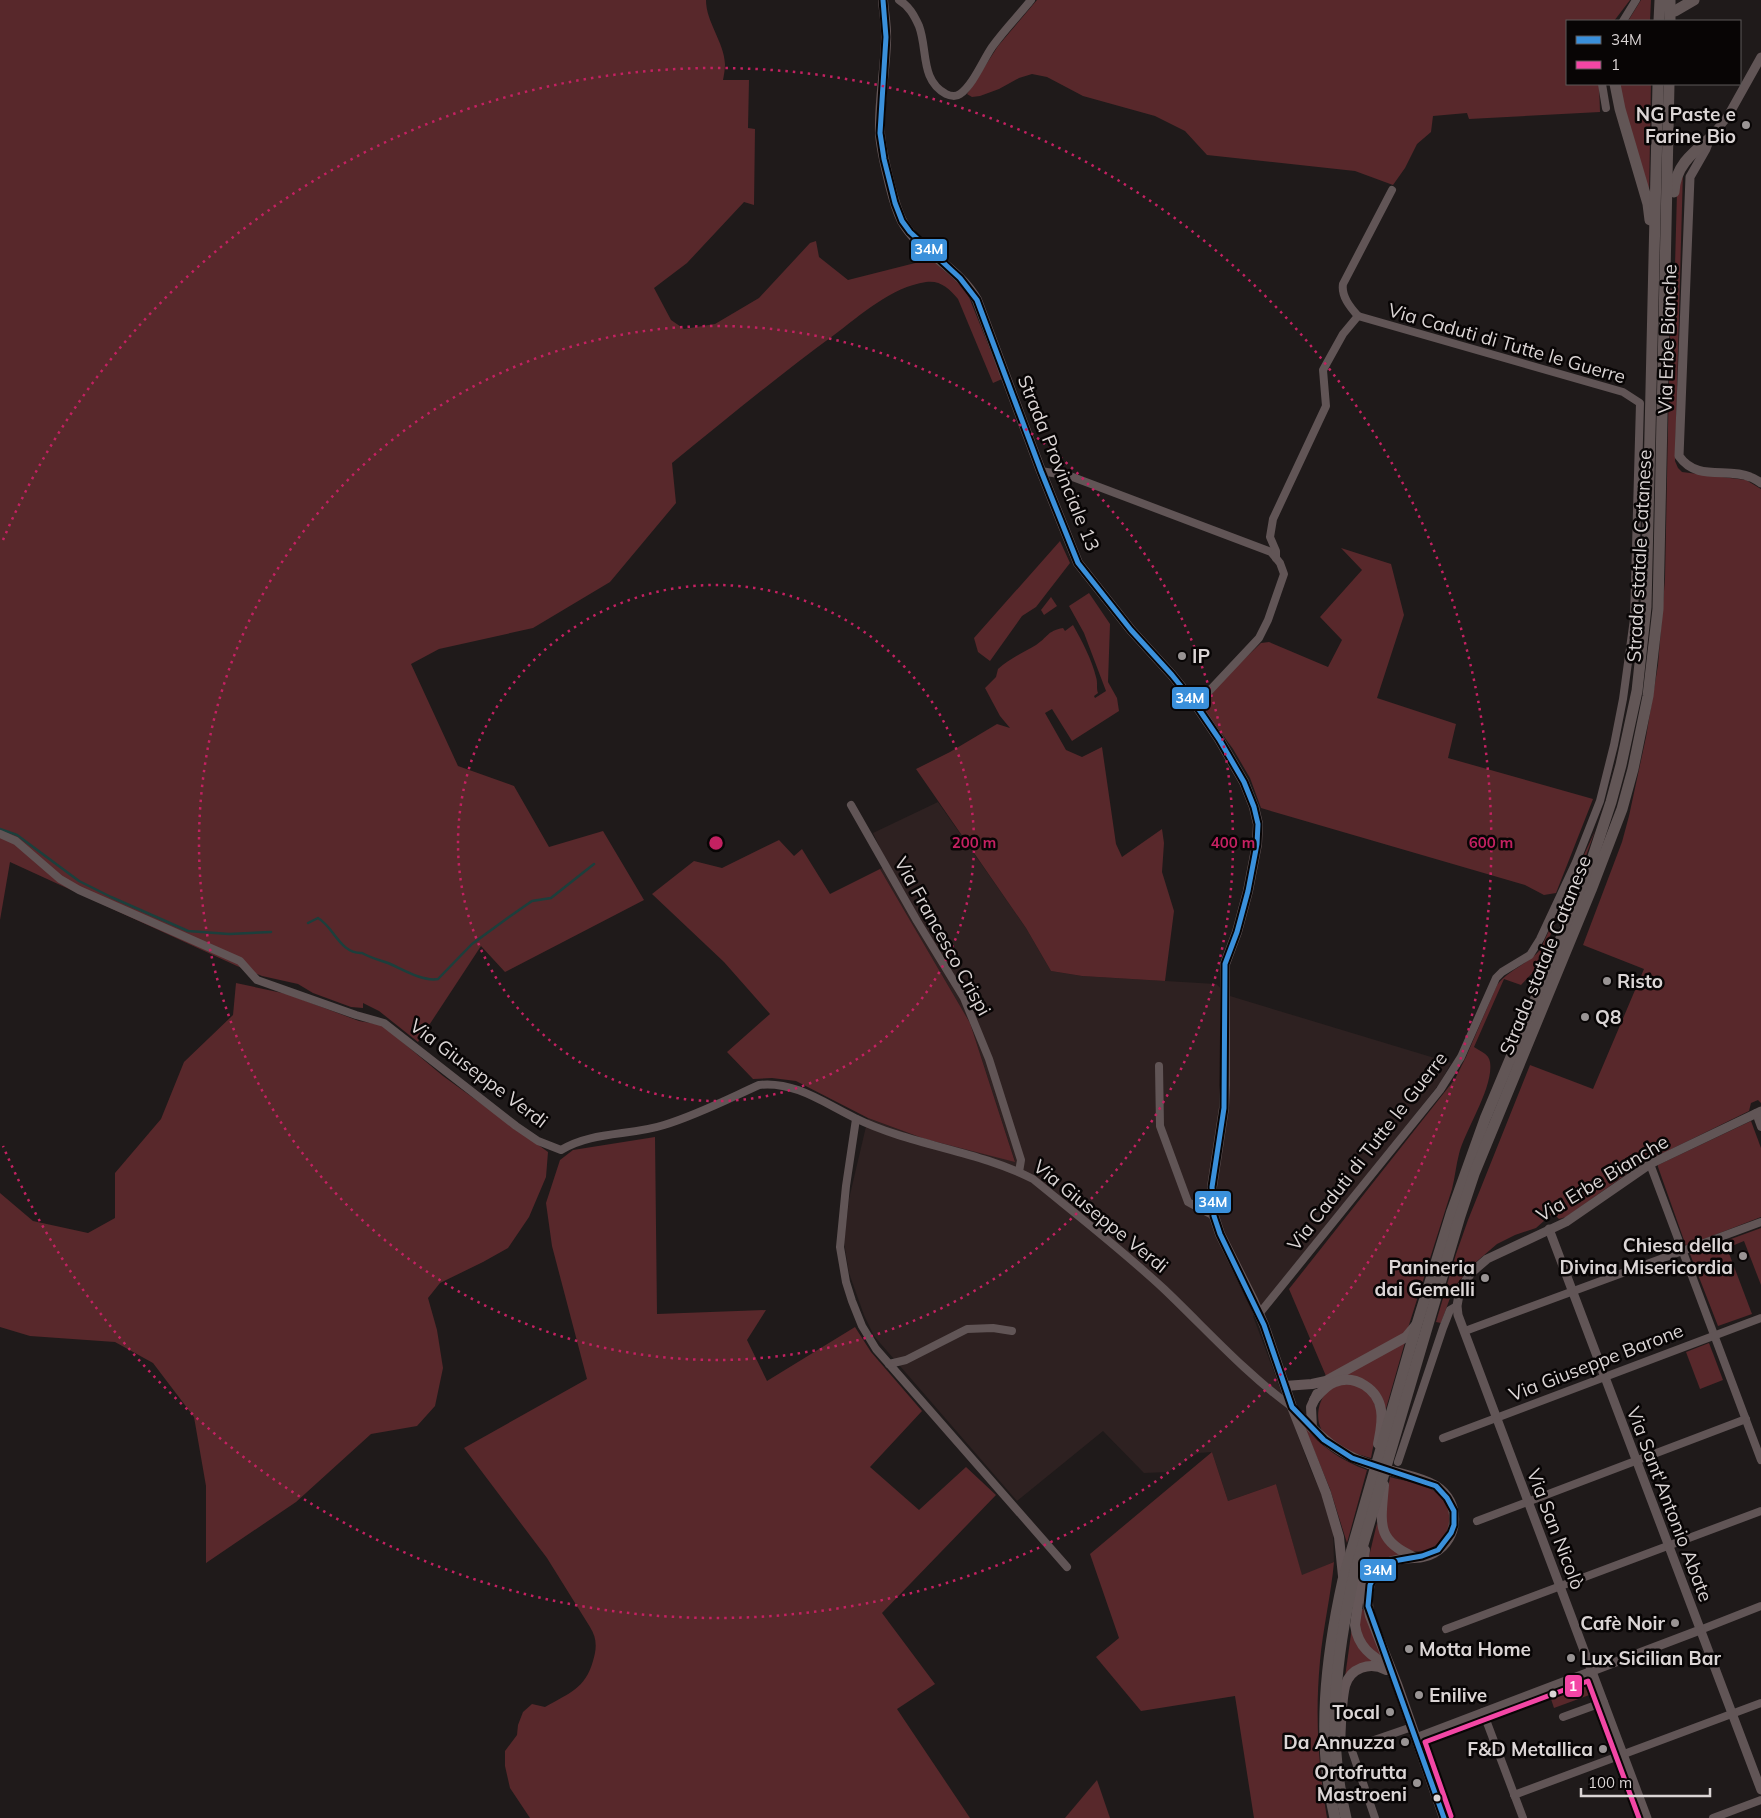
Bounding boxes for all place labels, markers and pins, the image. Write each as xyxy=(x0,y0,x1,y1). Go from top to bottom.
place label: NG Paste e Farine Bio xyxy=(1636,102,1736,148)
marker: NG Paste e Farine Bio xyxy=(1740,119,1752,131)
place label: IP xyxy=(1192,644,1210,668)
marker: IP xyxy=(1176,650,1188,662)
centre of rings xyxy=(707,834,725,852)
place label: Risto xyxy=(1617,969,1663,993)
marker: Risto xyxy=(1601,975,1613,987)
place label: Q8 xyxy=(1595,1005,1621,1029)
marker: Q8 xyxy=(1579,1011,1591,1023)
place label: Chiesa della Divina Misericordia xyxy=(1560,1233,1733,1279)
marker: Chiesa della Divina Misericordia xyxy=(1737,1250,1749,1262)
place label: Panineria dai Gemelli xyxy=(1374,1255,1475,1301)
marker: Panineria dai Gemelli xyxy=(1479,1272,1491,1284)
place label: Cafè Noir xyxy=(1580,1611,1666,1635)
marker: Cafè Noir xyxy=(1669,1617,1681,1629)
place label: Motta Home xyxy=(1419,1637,1531,1661)
marker: Motta Home xyxy=(1403,1643,1415,1655)
place label: Lux Sicilian Bar xyxy=(1581,1646,1721,1670)
marker: Lux Sicilian Bar xyxy=(1565,1652,1577,1664)
place label: Enilive xyxy=(1429,1683,1487,1707)
marker: Enilive xyxy=(1413,1689,1425,1701)
unlabelled marker xyxy=(1548,1689,1558,1699)
place label: Tocal xyxy=(1332,1700,1380,1724)
marker: Tocal xyxy=(1384,1706,1396,1718)
place label: Da Annuzza xyxy=(1283,1730,1395,1754)
marker: Da Annuzza xyxy=(1399,1736,1411,1748)
place label: F&D Metallica xyxy=(1467,1737,1593,1761)
marker: F&D Metallica xyxy=(1597,1743,1609,1755)
place label: Ortofrutta Mastroeni xyxy=(1314,1760,1407,1806)
marker: Ortofrutta Mastroeni xyxy=(1411,1777,1423,1789)
unlabelled marker xyxy=(1432,1793,1442,1803)

